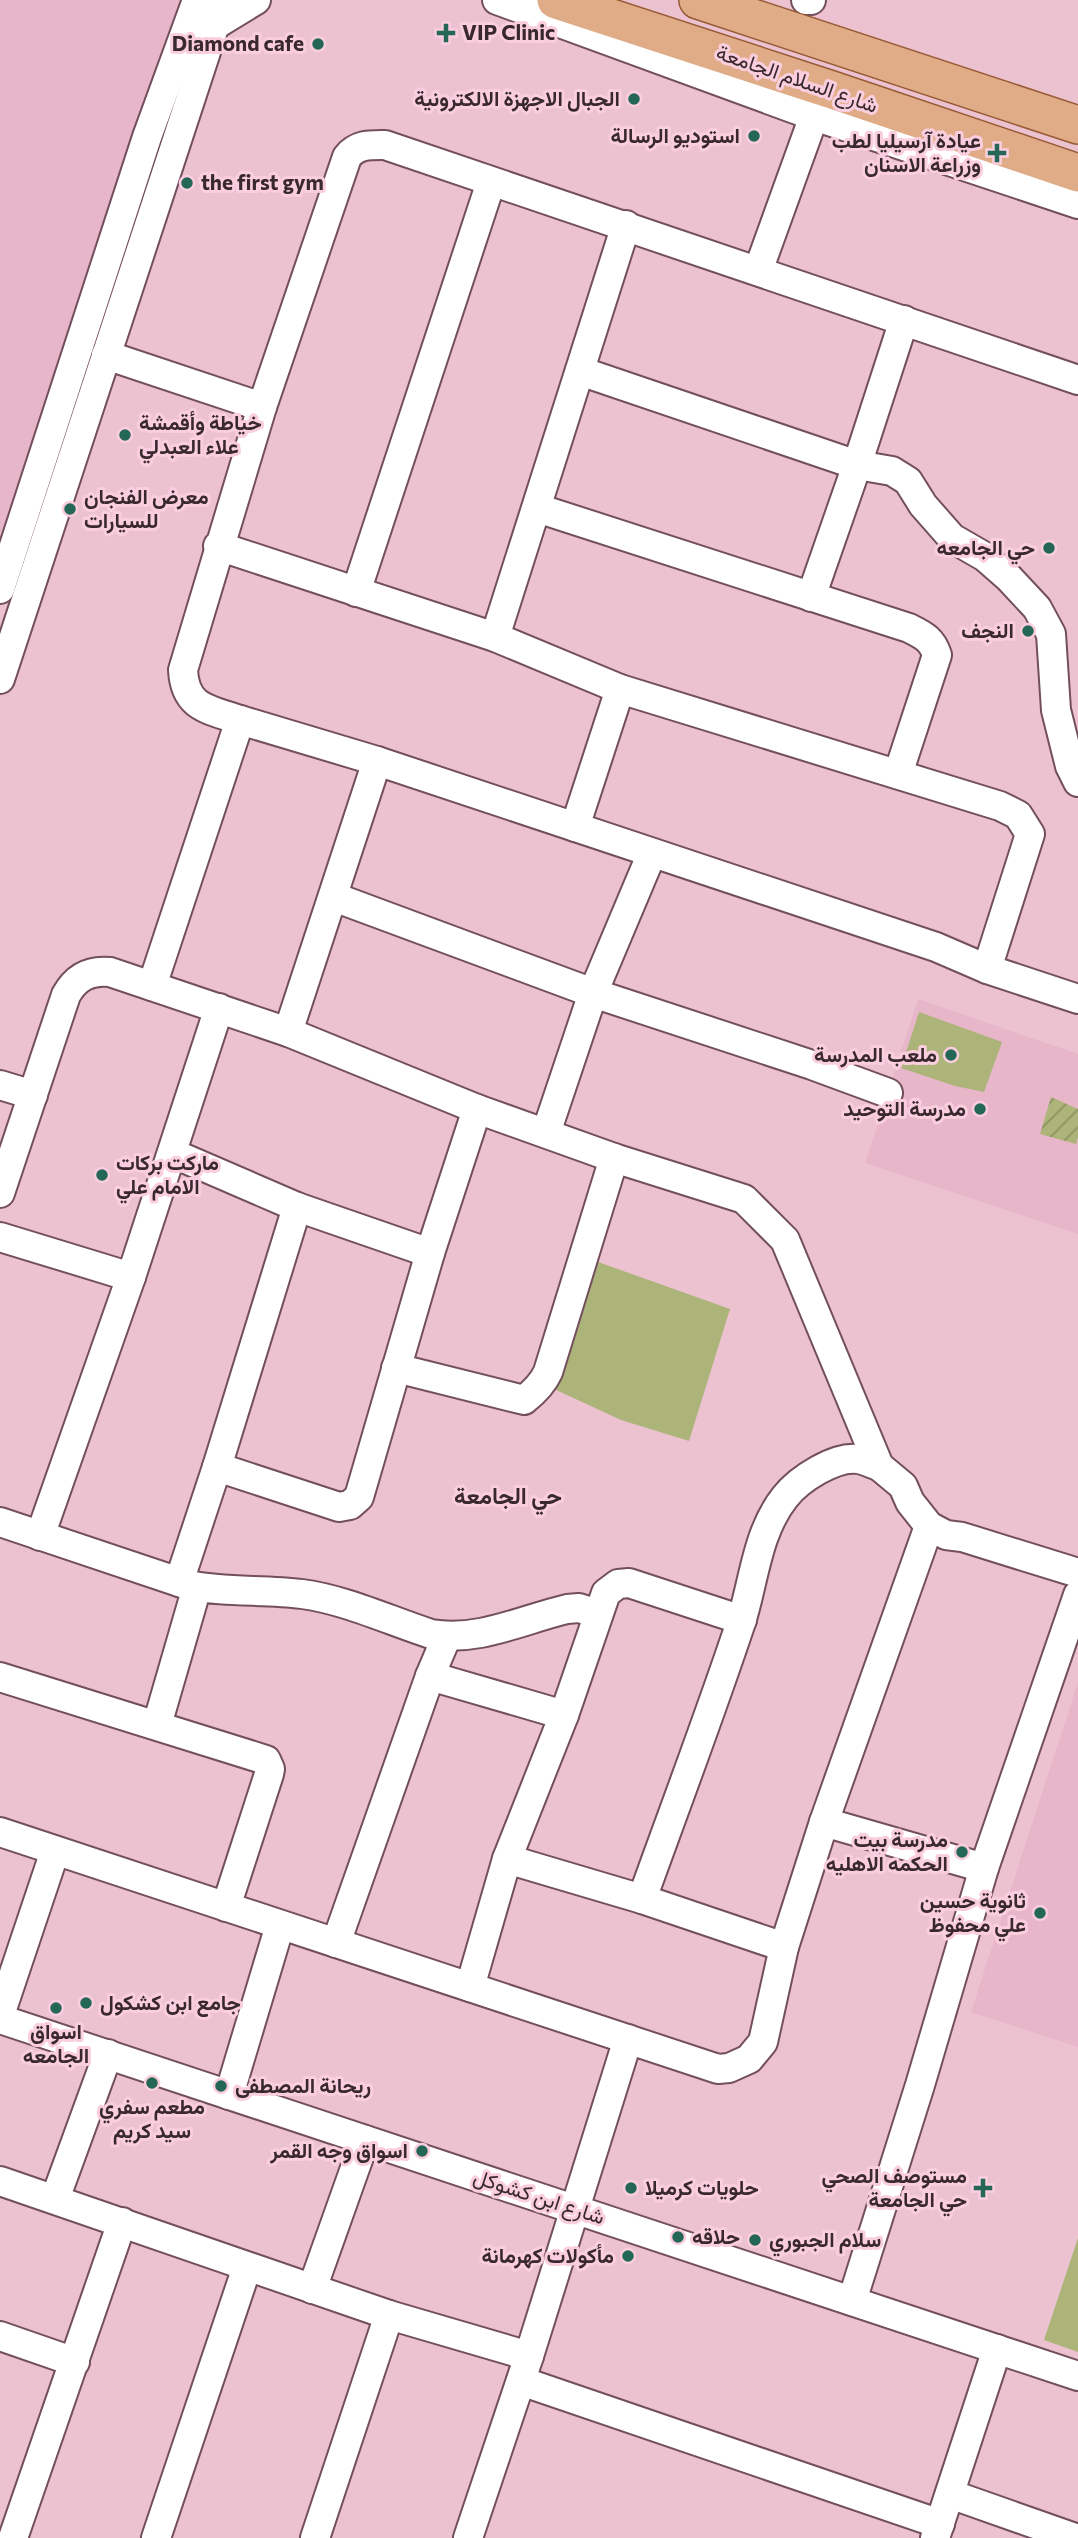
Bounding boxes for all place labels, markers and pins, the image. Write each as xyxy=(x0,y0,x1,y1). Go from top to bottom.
place label: VIP Clinic xyxy=(462,19,555,44)
marker: VIP Clinic xyxy=(436,23,456,43)
place label: Diamond cafe xyxy=(172,30,304,55)
marker: Diamond cafe xyxy=(310,36,326,52)
place label: الجبال الاجهزة الالكترونية xyxy=(414,85,620,112)
marker: الجبال الاجهزة الالكترونية xyxy=(626,91,642,107)
place label: استوديو الرسالة xyxy=(610,122,740,149)
place label: عيادة آرسيليا لطب وزراعة الاسنان xyxy=(832,127,981,178)
marker: استوديو الرسالة xyxy=(746,128,762,144)
marker: عيادة آرسيليا لطب وزراعة الاسنان xyxy=(987,143,1007,163)
place label: the first gym xyxy=(201,169,324,194)
marker: the first gym xyxy=(179,175,195,191)
place label: خياطة وأقمشة علاء العبدلي xyxy=(139,409,262,464)
marker: خياطة وأقمشة علاء العبدلي xyxy=(117,427,133,443)
place label: معرض الفنجان للسيارات xyxy=(84,483,209,534)
marker: معرض الفنجان للسيارات xyxy=(62,501,78,517)
place label: حي الجامعه xyxy=(936,534,1035,565)
marker: حي الجامعه xyxy=(1041,540,1057,556)
place label: النجف xyxy=(961,617,1014,643)
marker: النجف xyxy=(1020,623,1036,639)
place label: ملعب المدرسة xyxy=(814,1041,937,1068)
marker: ملعب المدرسة xyxy=(943,1047,959,1063)
place label: مدرسة التوحيد xyxy=(843,1095,966,1122)
marker: مدرسة التوحيد xyxy=(972,1101,988,1117)
place label: ماركت بركات الامام علي xyxy=(116,1149,219,1204)
marker: ماركت بركات الامام علي xyxy=(94,1167,110,1183)
place label: مدرسة بيت الحكمه الاهليه xyxy=(826,1826,948,1876)
marker: مدرسة بيت الحكمه الاهليه xyxy=(954,1844,970,1860)
place label: ثانوية حسين علي محفوظ xyxy=(920,1887,1026,1942)
marker: ثانوية حسين علي محفوظ xyxy=(1032,1905,1048,1921)
place label: جامع ابن كشكول xyxy=(100,1989,241,2017)
marker: جامع ابن كشكول xyxy=(78,1995,94,2011)
marker: اسواق الجامعه xyxy=(48,2000,64,2016)
place label: اسواق الجامعه xyxy=(23,2018,89,2068)
place label: ريحانة المصطفى xyxy=(235,2072,371,2099)
marker: مطعم سفري سيد كريم xyxy=(144,2075,160,2091)
marker: ريحانة المصطفى xyxy=(213,2078,229,2094)
place label: مطعم سفري سيد كريم xyxy=(99,2093,205,2145)
place label: اسواق وجه القمر xyxy=(269,2137,408,2164)
marker: اسواق وجه القمر xyxy=(414,2143,430,2159)
place label: مستوصف الصحي حي الجامعة xyxy=(821,2162,967,2217)
place label: حلويات كرميلا xyxy=(645,2174,759,2201)
marker: مستوصف الصحي حي الجامعة xyxy=(973,2178,993,2198)
marker: حلويات كرميلا xyxy=(623,2180,639,2196)
place label: حلاقه xyxy=(692,2223,740,2248)
place label: سلام الجبوري xyxy=(769,2226,881,2257)
marker: حلاقه xyxy=(670,2229,686,2245)
marker: سلام الجبوري xyxy=(747,2232,763,2248)
place label: مأكولات كهرمانة xyxy=(481,2242,614,2269)
marker: مأكولات كهرمانة xyxy=(620,2248,636,2264)

